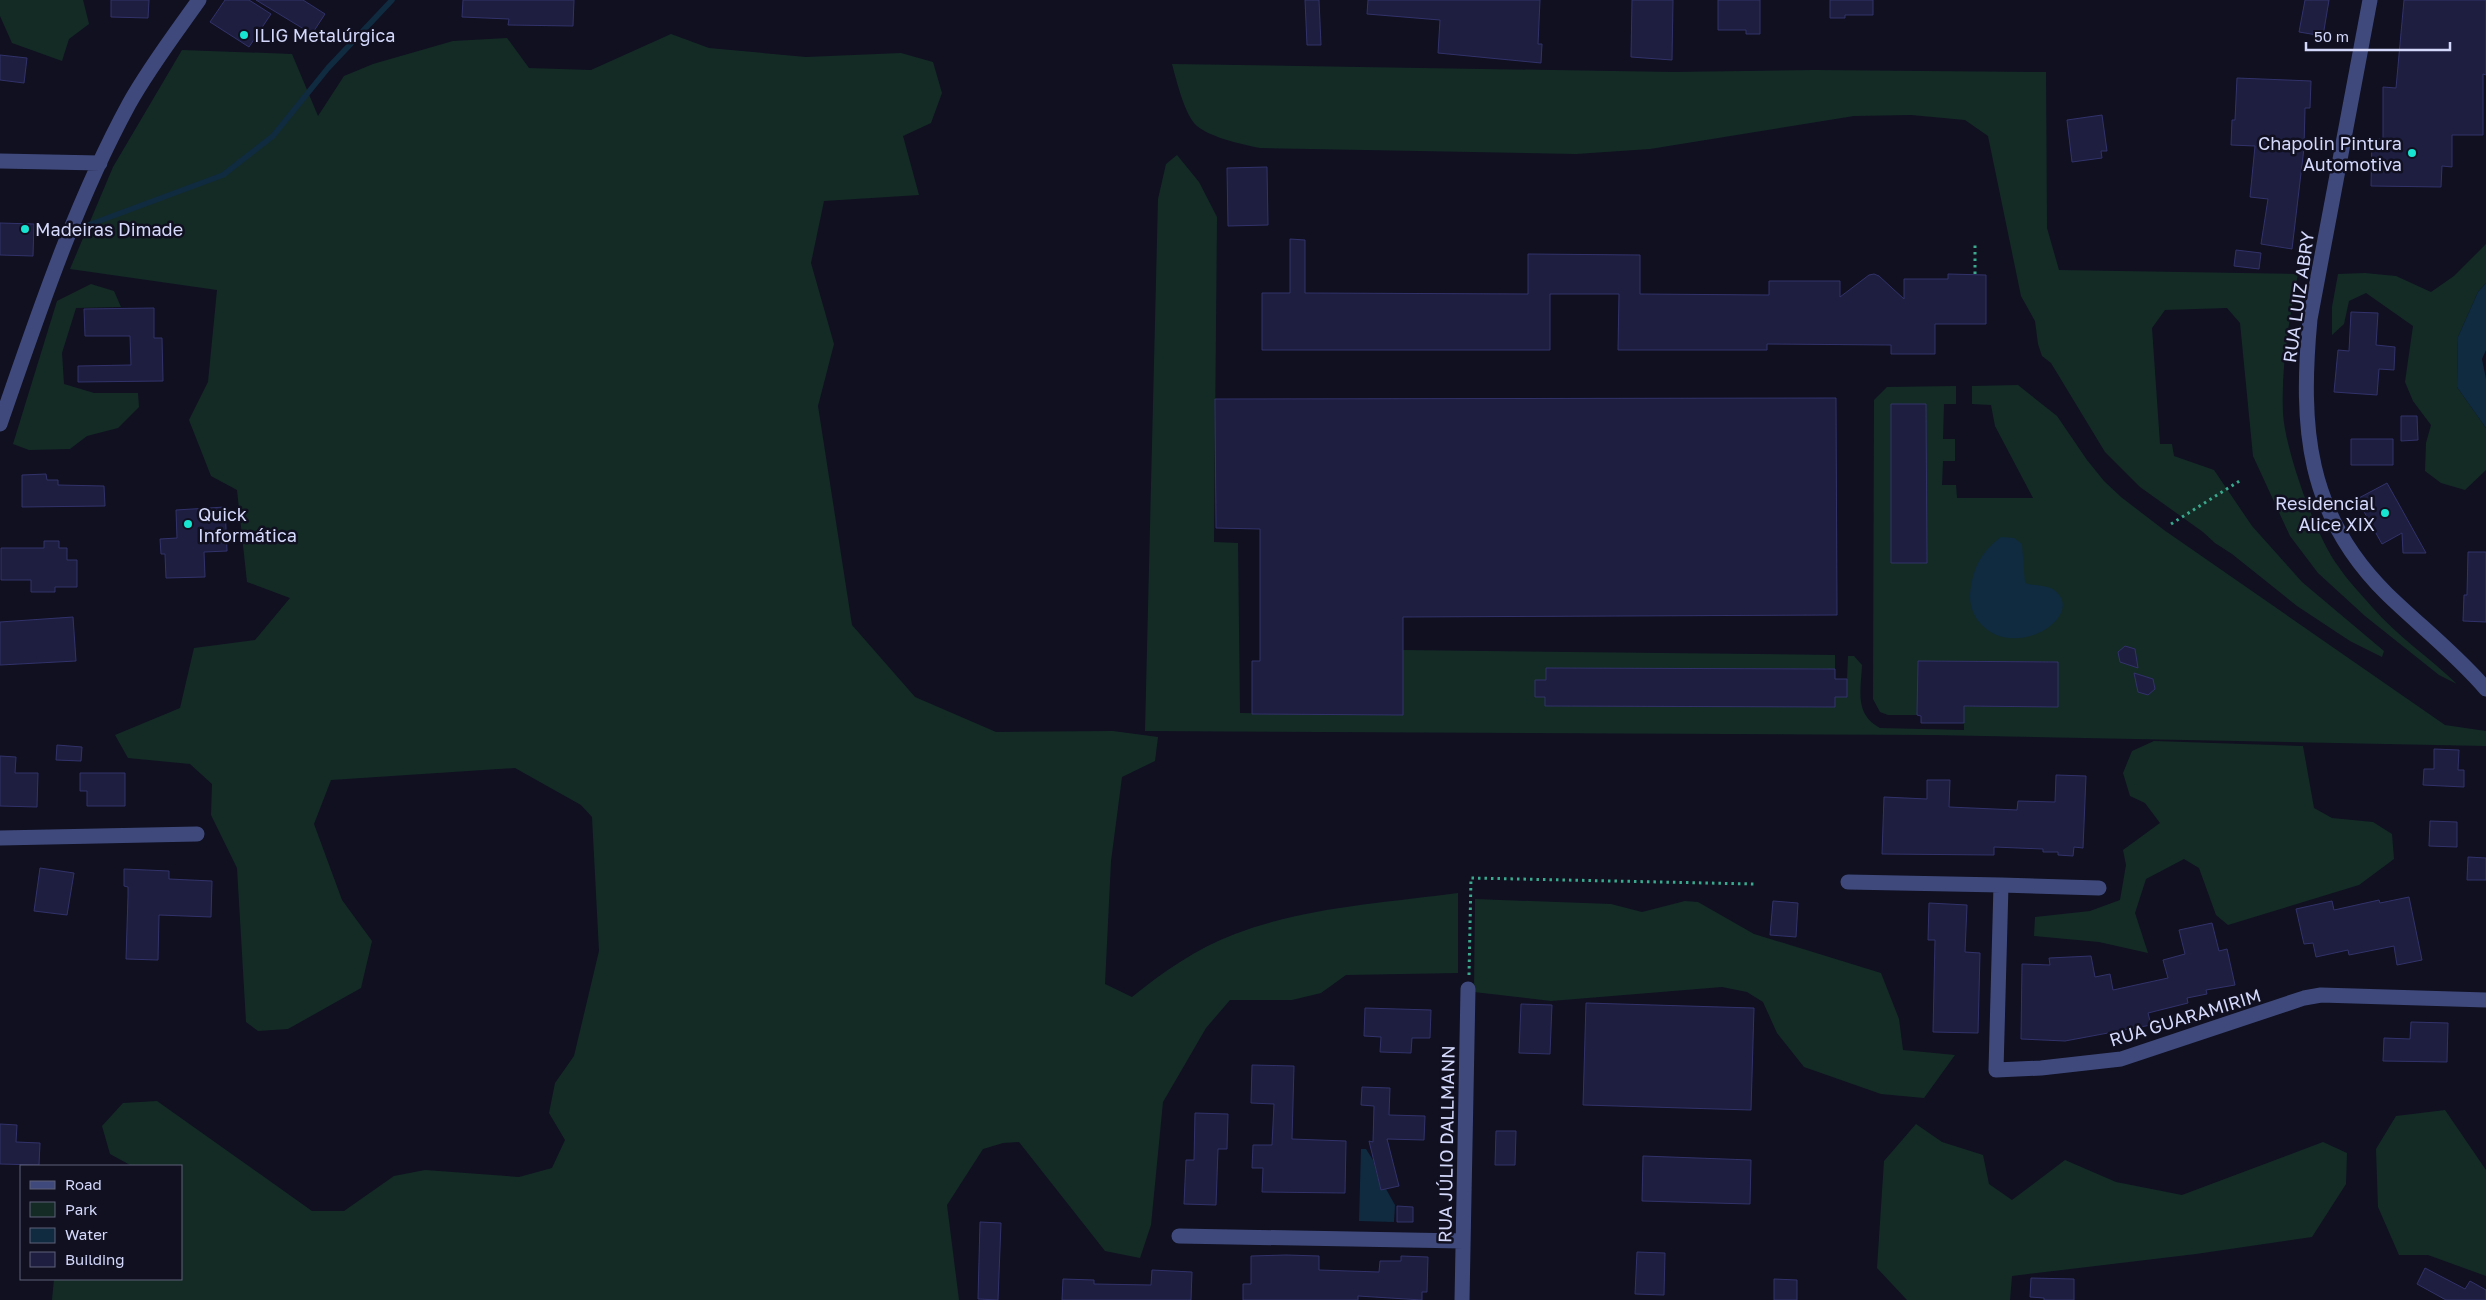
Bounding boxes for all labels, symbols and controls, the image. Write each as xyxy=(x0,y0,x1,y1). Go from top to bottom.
scale bar xyxy=(2306,20,2450,52)
place label: ILIG Metalúrgica xyxy=(254,24,395,46)
text: 50 m xyxy=(2314,27,2349,45)
marker: ILIG Metalúrgica xyxy=(238,29,250,41)
place label: Chapolin Pintura Automotiva xyxy=(2258,132,2402,175)
marker: Chapolin Pintura Automotiva xyxy=(2406,147,2418,159)
place label: Madeiras Dimade xyxy=(35,218,183,240)
marker: Madeiras Dimade xyxy=(19,223,31,235)
street label: RUA LUIZ ABRY xyxy=(2278,229,2318,364)
place label: Residencial Alice XIX xyxy=(2275,492,2375,535)
place label: Quick Informática xyxy=(198,503,297,546)
marker: Residencial Alice XIX xyxy=(2379,507,2391,519)
marker: Quick Informática xyxy=(182,518,194,530)
street label: RUA GUARAMIRIM xyxy=(2107,983,2263,1051)
street label: RUA JÚLIO DALLMANN xyxy=(1433,1045,1459,1243)
legend xyxy=(20,1165,182,1280)
text: Road xyxy=(65,1175,102,1193)
text: Park xyxy=(65,1200,98,1218)
text: Water xyxy=(65,1225,108,1243)
text: Building xyxy=(65,1250,125,1268)

